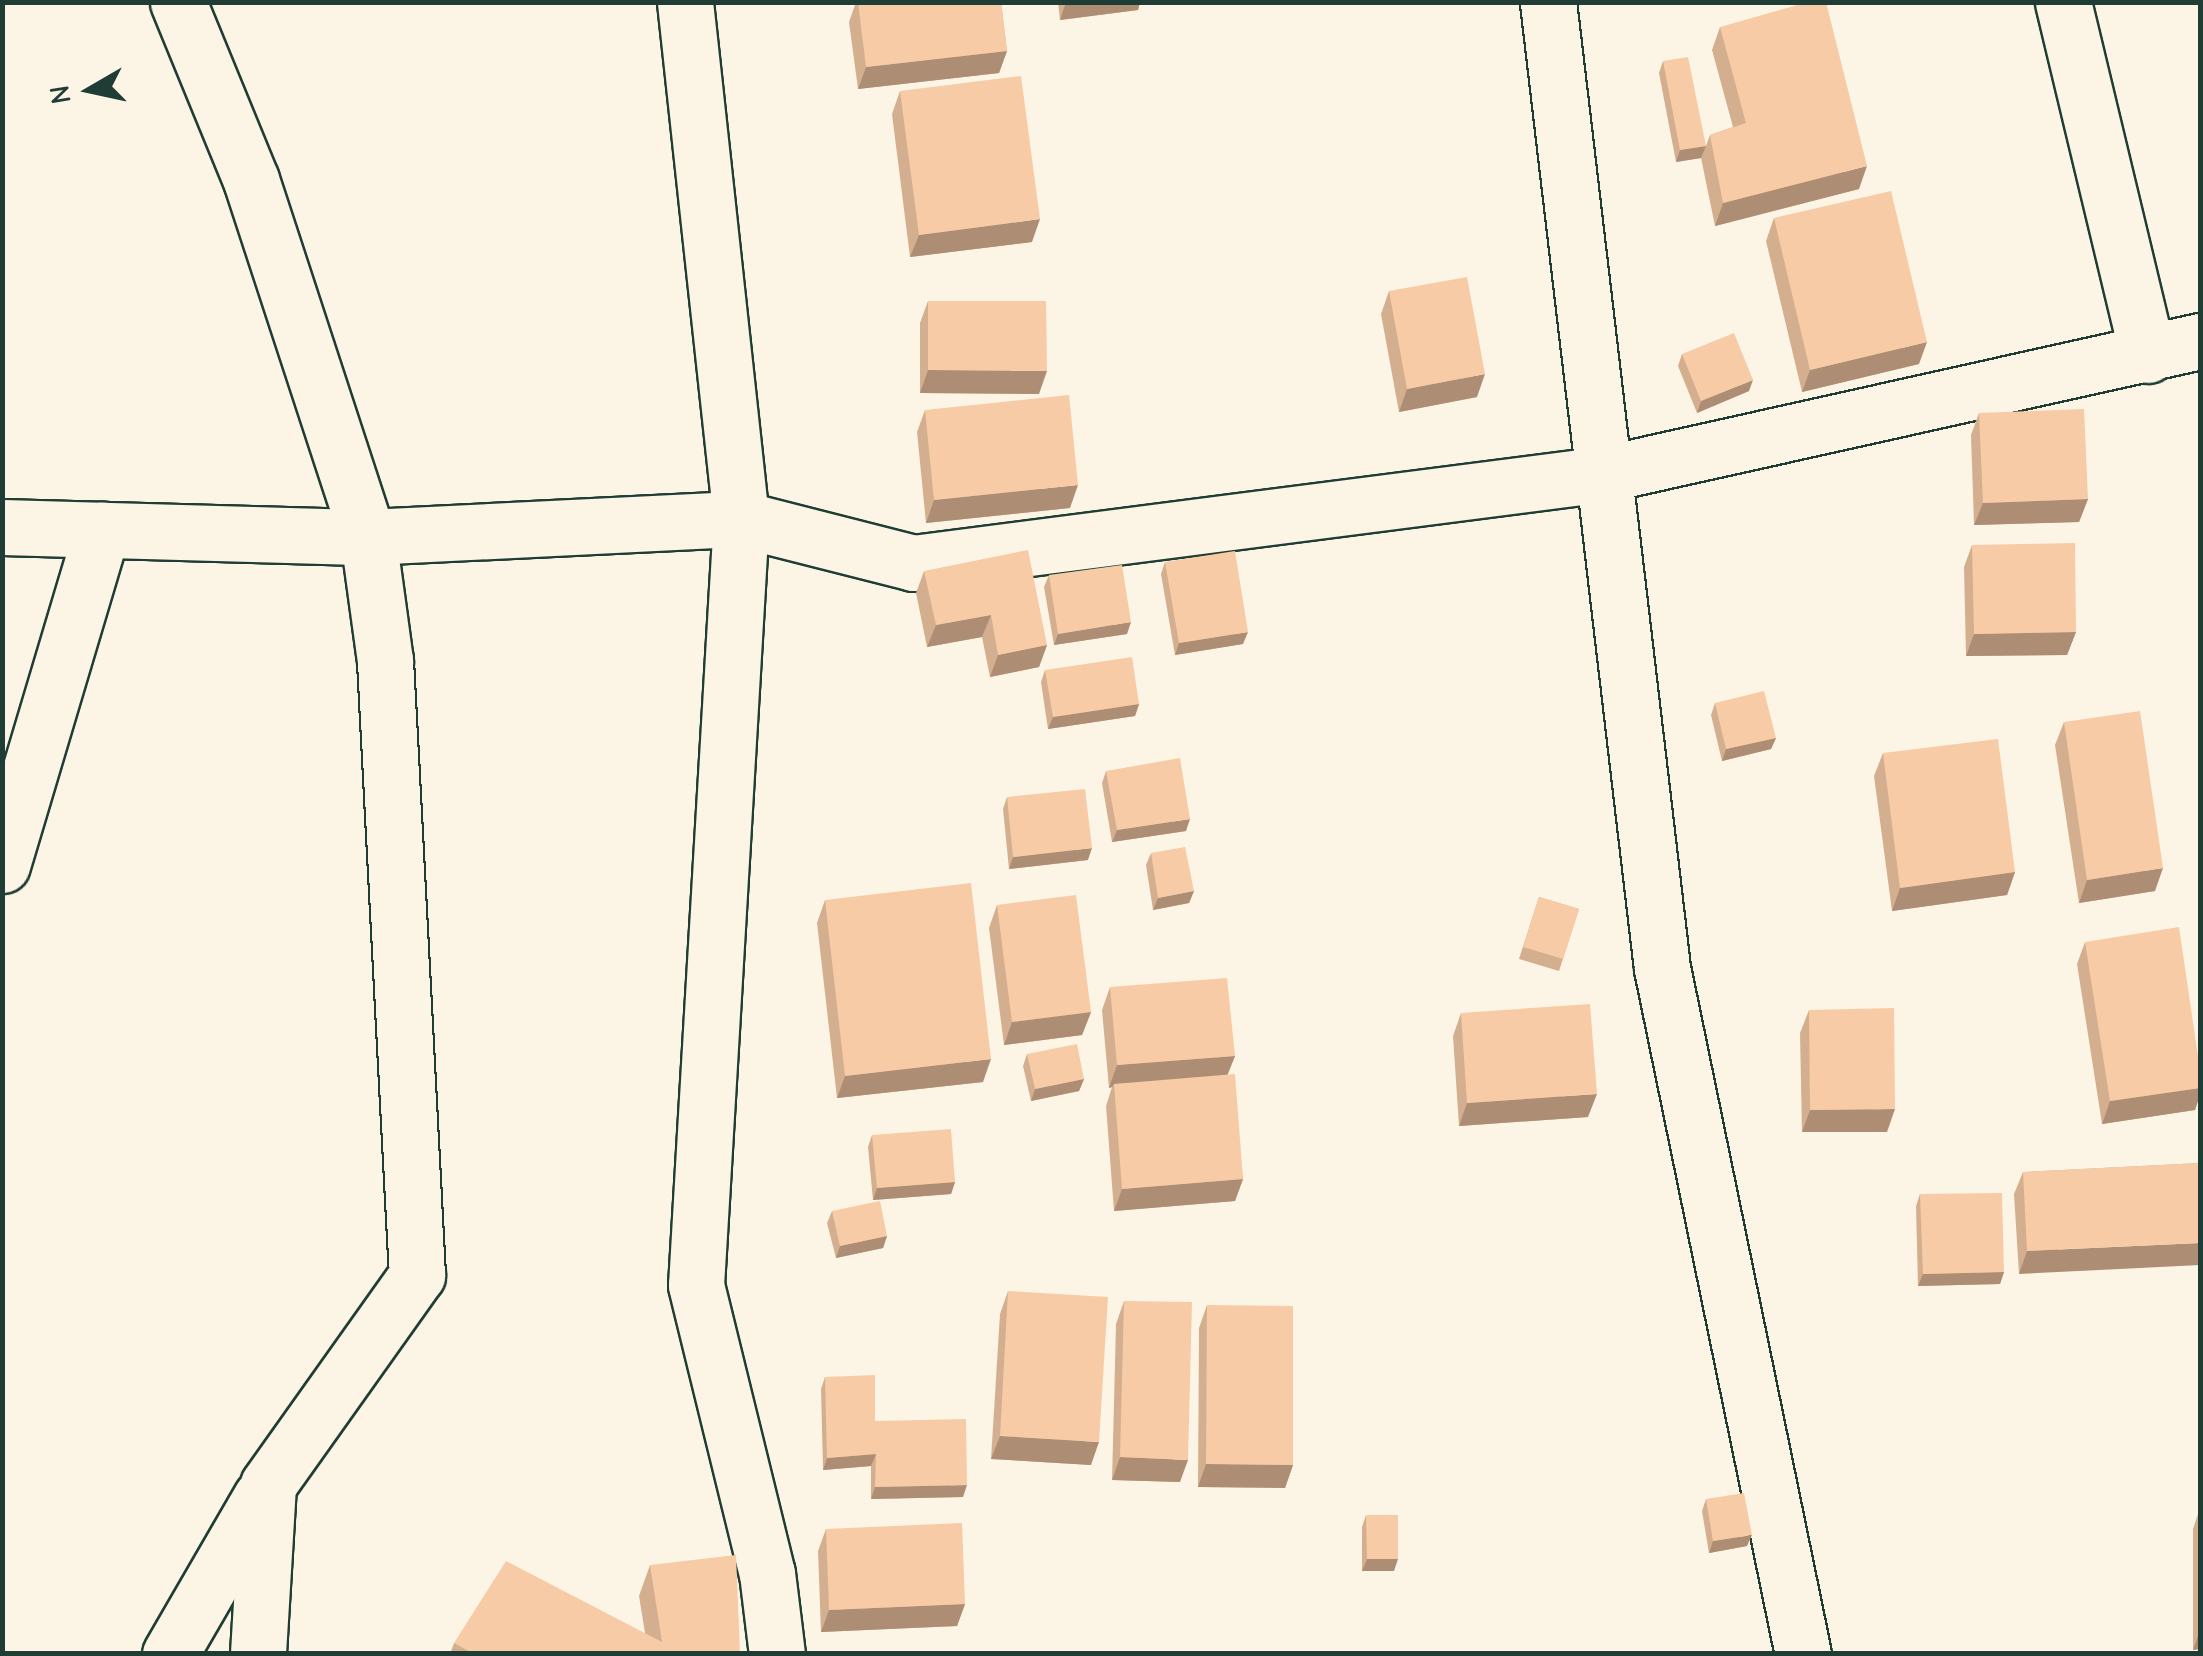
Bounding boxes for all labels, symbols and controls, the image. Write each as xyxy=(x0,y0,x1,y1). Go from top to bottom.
north arrow xyxy=(40,40,140,140)
text: N xyxy=(43,83,78,106)

